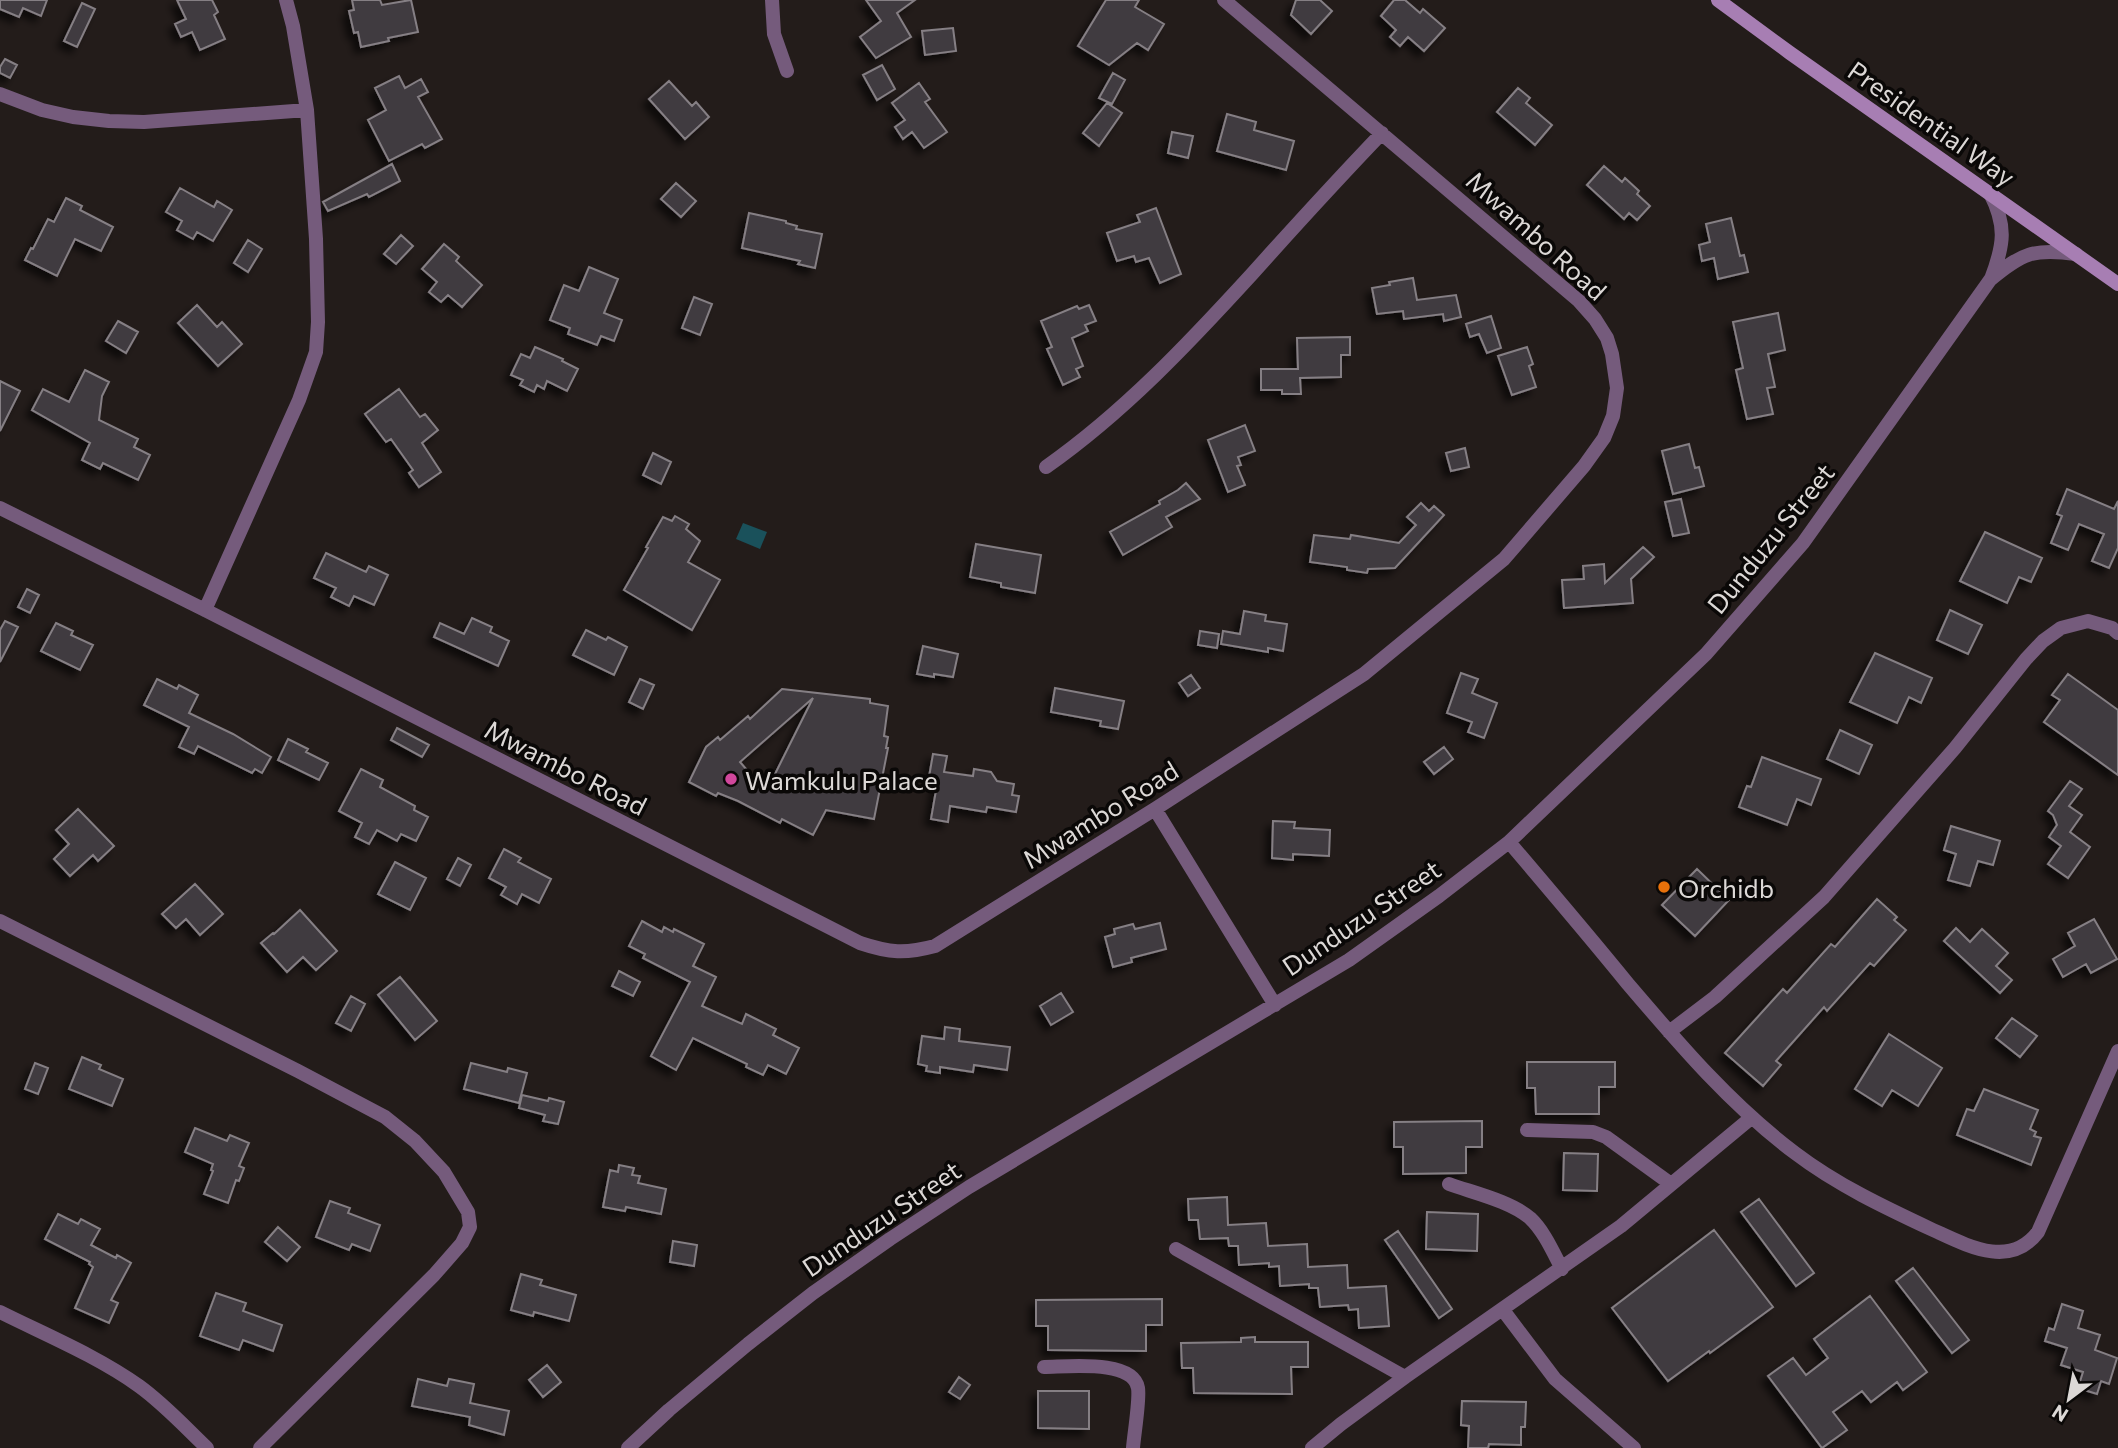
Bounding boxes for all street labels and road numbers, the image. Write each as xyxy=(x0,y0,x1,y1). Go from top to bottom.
street label: Presidential Way xyxy=(1843,54,2021,192)
street label: Mwambo Road xyxy=(1461,164,1613,306)
street label: Dunduzu Street xyxy=(1700,457,1840,619)
street label: Mwambo Road xyxy=(480,713,652,821)
street label: Mwambo Road xyxy=(1017,754,1183,874)
street label: Dunduzu Street xyxy=(1276,853,1446,981)
street label: Dunduzu Street xyxy=(796,1154,966,1282)

